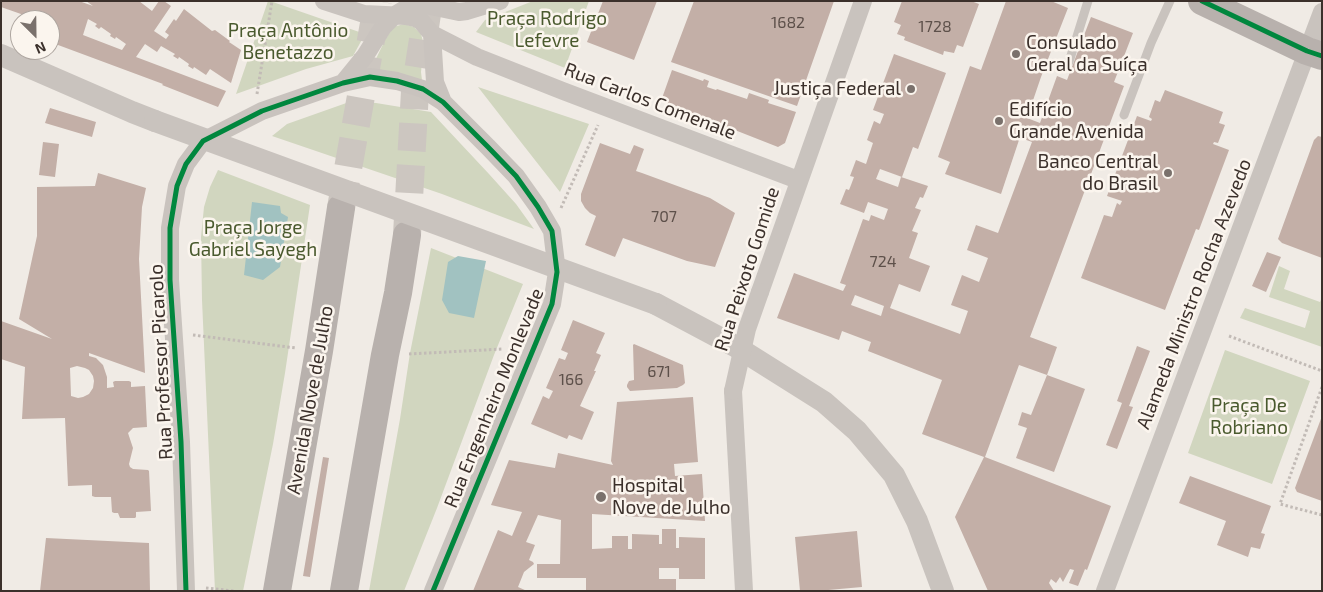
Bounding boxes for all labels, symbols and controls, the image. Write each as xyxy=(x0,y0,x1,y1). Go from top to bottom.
park label: Praça Rodrigo Lefevre xyxy=(487,8,607,52)
north arrow xyxy=(10,10,60,60)
house number: 1682 xyxy=(771,13,805,33)
house number: 1728 xyxy=(918,17,952,37)
park label: Praça Antônio Benetazzo xyxy=(228,20,348,64)
place label: Consulado Geral da Suíça xyxy=(1026,32,1148,76)
text: N xyxy=(33,39,49,58)
marker: Consulado Geral da Suíça xyxy=(1010,48,1022,60)
street label: Rua Carlos Comenale xyxy=(561,58,739,144)
place label: Justiça Federal xyxy=(773,78,901,100)
marker: Justiça Federal xyxy=(905,83,917,95)
place label: Edifício Grande Avenida xyxy=(1009,99,1144,143)
marker: Edifício Grande Avenida xyxy=(993,115,1005,127)
place label: Banco Central do Brasil xyxy=(1038,151,1158,195)
street label: Alameda Ministro Rocha Azevedo xyxy=(1132,156,1256,432)
marker: Banco Central do Brasil xyxy=(1162,167,1174,179)
street label: Rua Peixoto Gomide xyxy=(710,184,784,354)
house number: 707 xyxy=(651,207,677,227)
park label: Praça Jorge Gabriel Sayegh xyxy=(189,217,317,261)
house number: 724 xyxy=(869,252,897,272)
street label: Rua Professor Picarolo xyxy=(144,264,178,460)
street label: Rua Engenheiro Monlevade xyxy=(439,285,549,511)
street label: Avenida Nove de Julho xyxy=(282,304,338,496)
house number: 671 xyxy=(647,362,671,382)
house number: 166 xyxy=(559,370,583,390)
park label: Praça De Robriano xyxy=(1210,395,1288,439)
place label: Hospital Nove de Julho xyxy=(612,475,731,519)
marker: Hospital Nove de Julho xyxy=(594,490,608,504)

